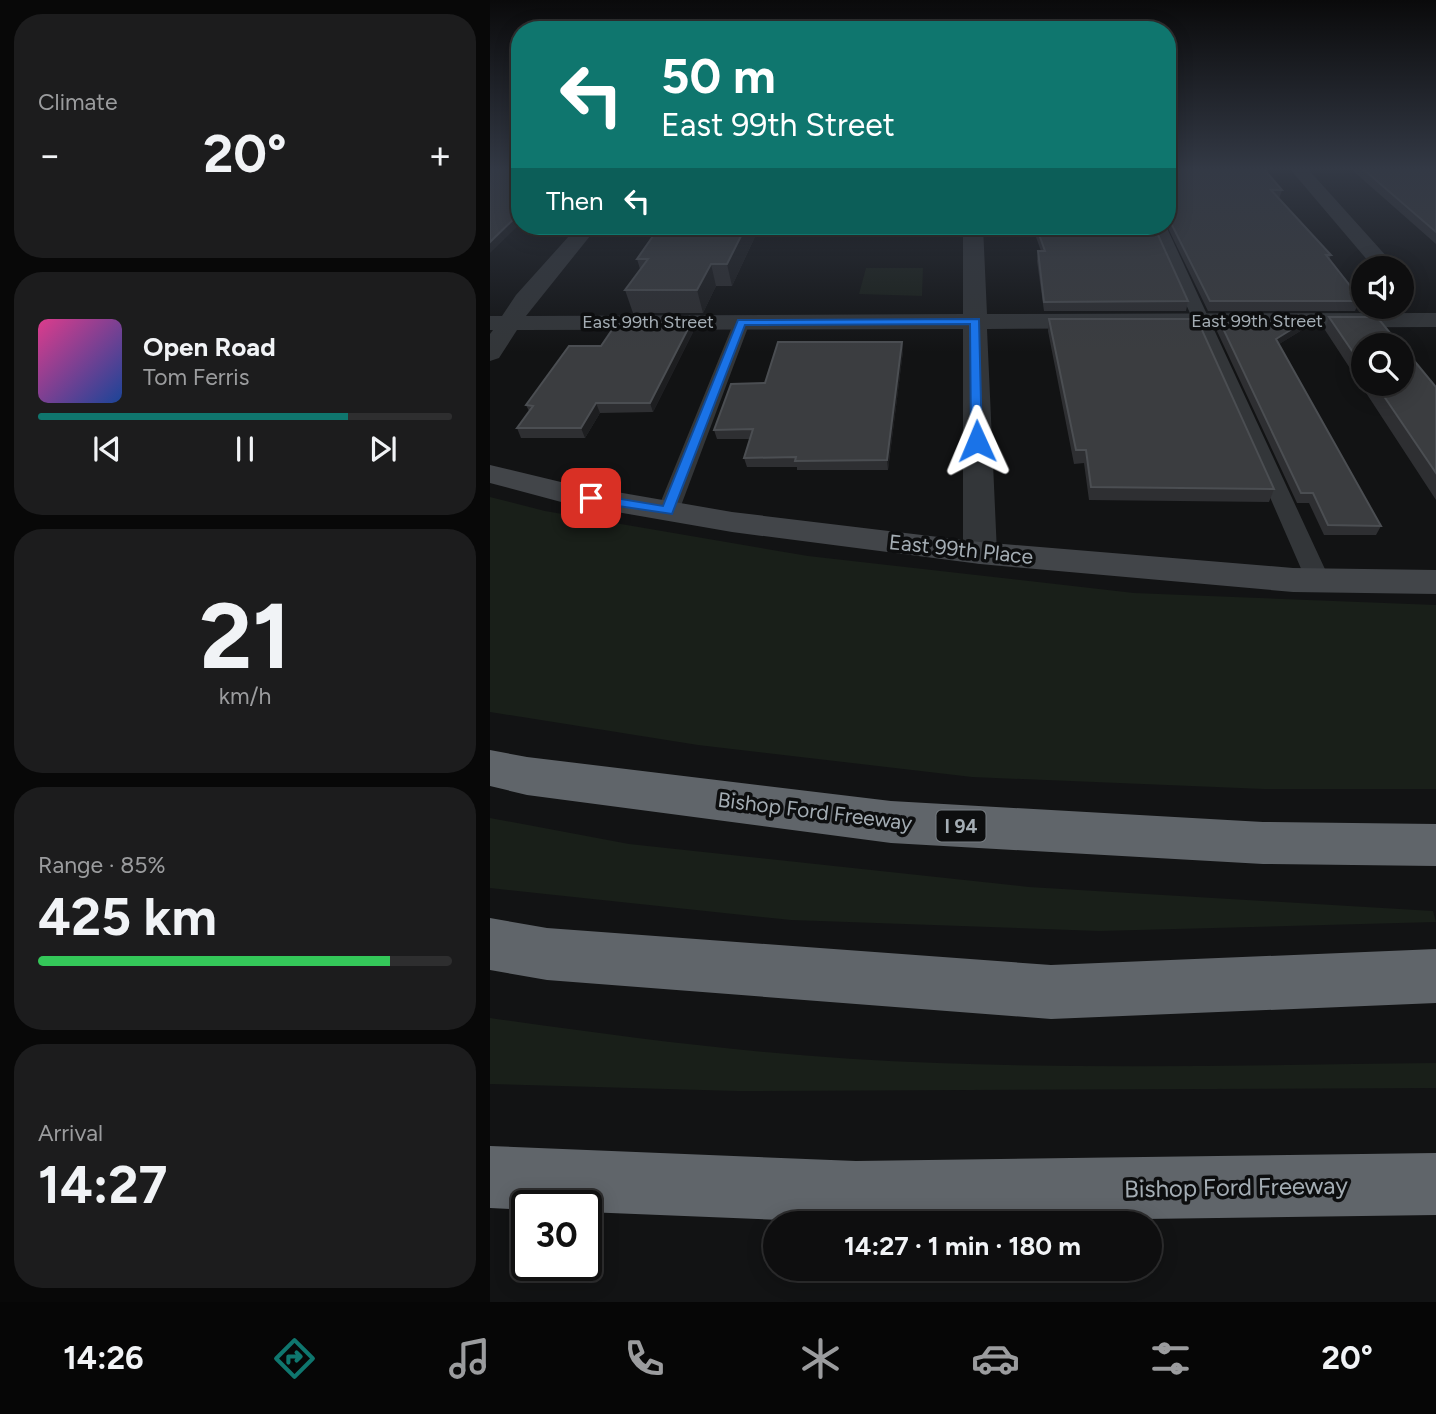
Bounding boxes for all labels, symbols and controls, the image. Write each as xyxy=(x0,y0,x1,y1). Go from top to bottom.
text: 50 m xyxy=(661,46,776,105)
icon: left xyxy=(546,49,637,140)
text: Climate xyxy=(38,88,117,116)
text: East 99th Street xyxy=(661,106,895,144)
text: 20° xyxy=(203,123,287,185)
text: − xyxy=(38,132,62,178)
text: + xyxy=(428,132,452,178)
icon: left xyxy=(618,182,656,220)
text: Then xyxy=(546,185,604,217)
map controls xyxy=(1351,256,1414,396)
button: sound xyxy=(1351,256,1414,319)
street label: East 99th Street xyxy=(1191,310,1323,332)
street label: East 99th Street xyxy=(582,311,714,333)
text: Open Road xyxy=(143,331,276,363)
button: search xyxy=(1351,333,1414,396)
text: Tom Ferris xyxy=(143,363,249,391)
position arrow xyxy=(940,404,1014,478)
icon: previous xyxy=(88,430,126,468)
icon: pause xyxy=(226,430,264,468)
icon: next xyxy=(364,430,402,468)
pin xyxy=(561,468,621,528)
icon: arrive xyxy=(572,479,610,517)
street label: East 99th Place xyxy=(888,529,1034,569)
text: 21 xyxy=(199,582,291,691)
text: km/h xyxy=(219,682,271,710)
street label: Bishop Ford Freeway xyxy=(716,787,914,835)
road number: I 94 xyxy=(937,810,986,842)
text: Range · 85% xyxy=(38,851,166,879)
text: 425 km xyxy=(38,886,217,948)
text: Arrival xyxy=(38,1119,103,1147)
text: 14:27 xyxy=(38,1154,168,1216)
street label: Bishop Ford Freeway xyxy=(1124,1171,1348,1203)
speed limit sign: 30 xyxy=(511,1190,602,1281)
text: 14:27 · 1 min · 180 m xyxy=(844,1230,1081,1262)
icon: directions xyxy=(270,1334,319,1383)
icon: music xyxy=(445,1334,494,1383)
icon: phone xyxy=(620,1334,669,1383)
icon: climate xyxy=(796,1334,845,1383)
icon: car xyxy=(971,1334,1020,1383)
icon: filters xyxy=(1146,1334,1195,1383)
text: 14:26 xyxy=(63,1339,144,1377)
text: 20° xyxy=(1321,1339,1373,1377)

